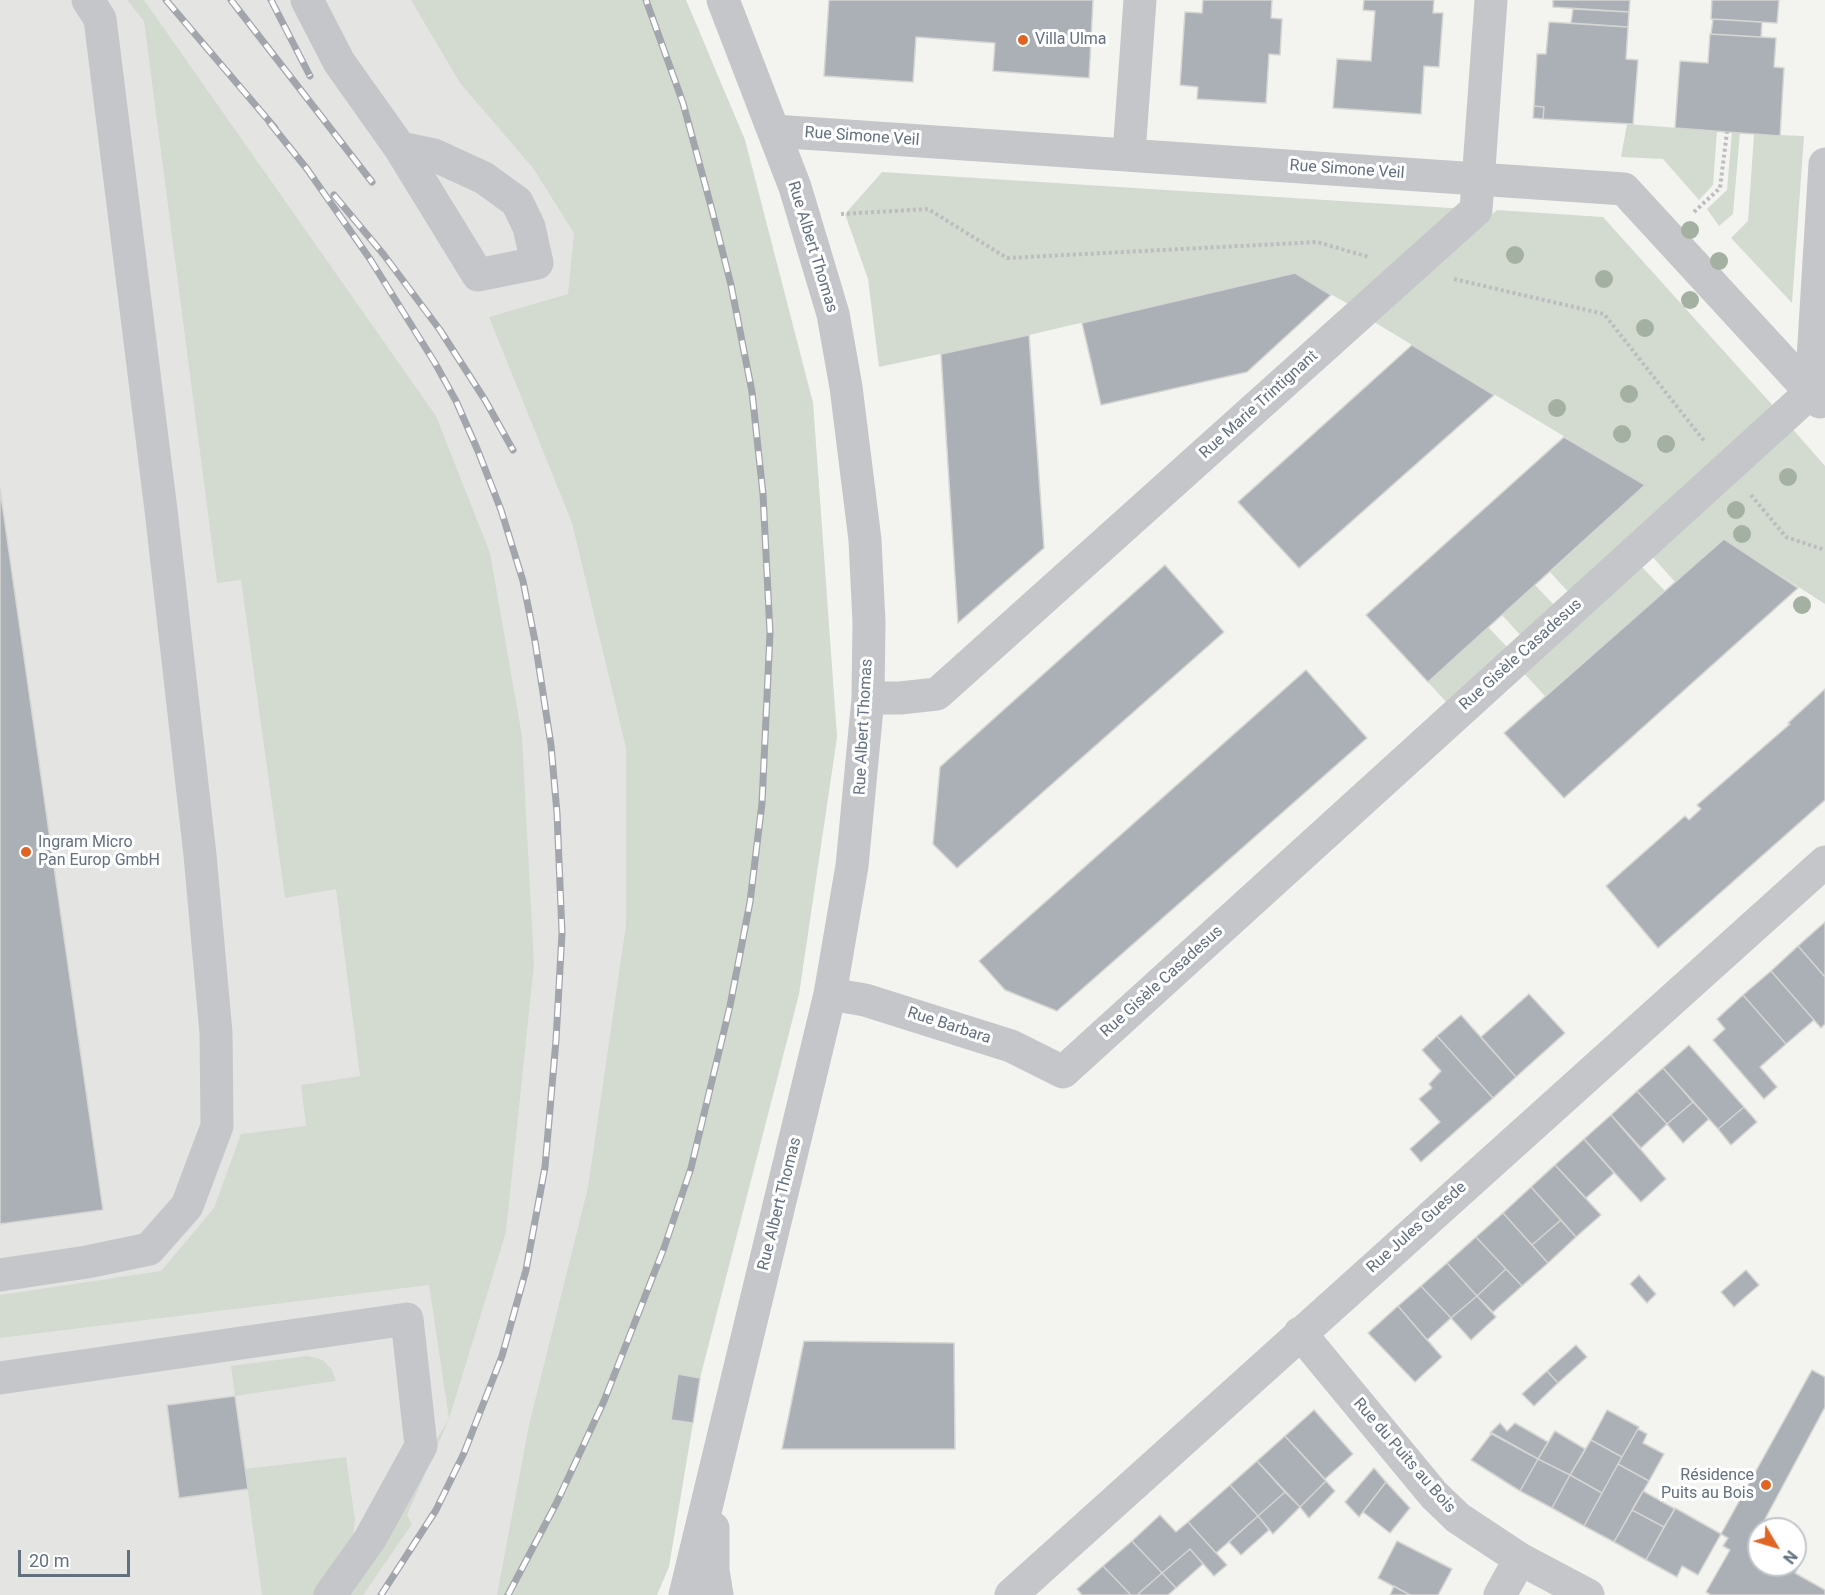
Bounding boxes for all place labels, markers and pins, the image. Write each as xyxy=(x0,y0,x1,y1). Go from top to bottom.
place label: Villa Ulma xyxy=(1035,30,1107,50)
marker: Villa Ulma xyxy=(1016,33,1030,47)
place label: Ingram Micro Pan Europ GmbH xyxy=(38,833,160,871)
marker: Ingram Micro Pan Europ GmbH xyxy=(19,845,33,859)
place label: Résidence Puits au Bois xyxy=(1661,1466,1754,1504)
marker: Résidence Puits au Bois xyxy=(1759,1478,1773,1492)

